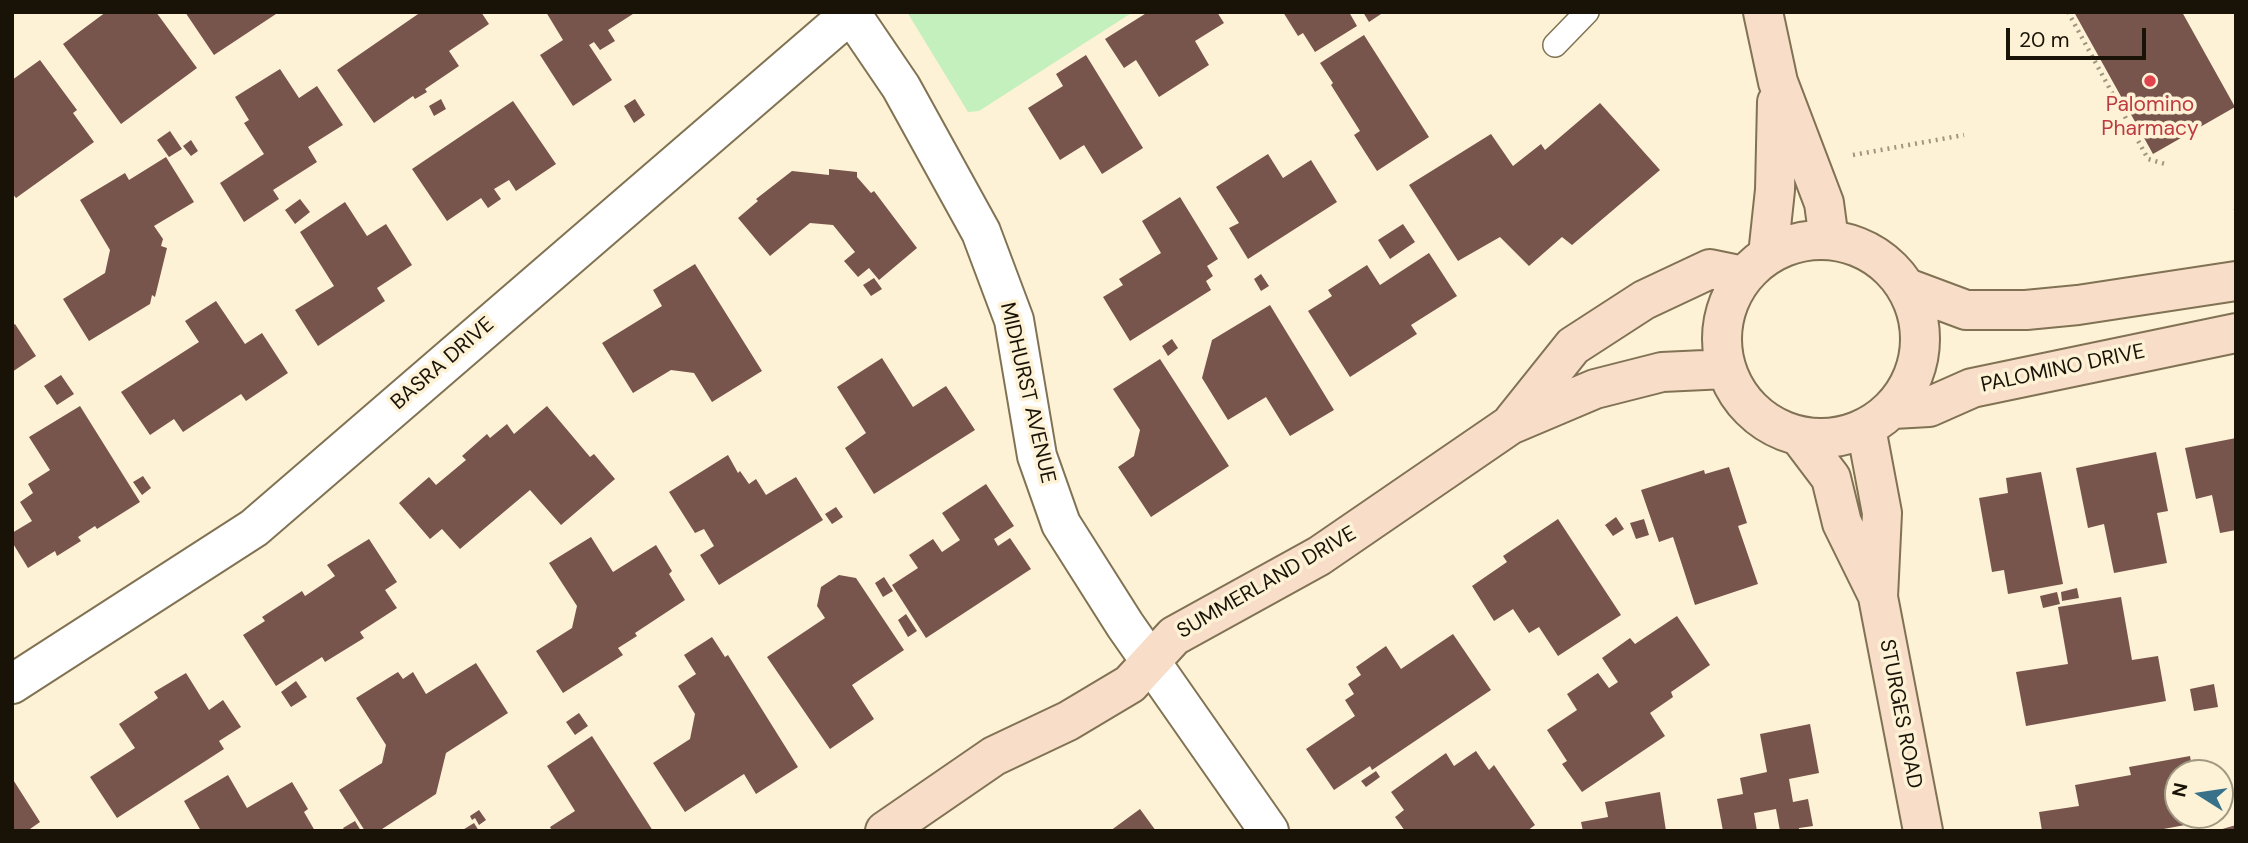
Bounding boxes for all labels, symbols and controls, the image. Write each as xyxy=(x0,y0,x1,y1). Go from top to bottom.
scale bar xyxy=(2010,14,2150,58)
text: 20 m xyxy=(2019,26,2070,54)
marker: Palomino Pharmacy xyxy=(2142,73,2158,89)
place label: Palomino Pharmacy xyxy=(2101,92,2199,142)
street label: MIDHURST AVENUE xyxy=(994,300,1060,486)
street label: BASRA DRIVE xyxy=(386,312,500,416)
street label: PALOMINO DRIVE xyxy=(1979,339,2147,399)
street label: SUMMERLAND DRIVE xyxy=(1173,521,1361,645)
street label: STURGES ROAD xyxy=(1873,637,1927,791)
north arrow xyxy=(2164,759,2234,829)
text: N xyxy=(2166,781,2194,799)

